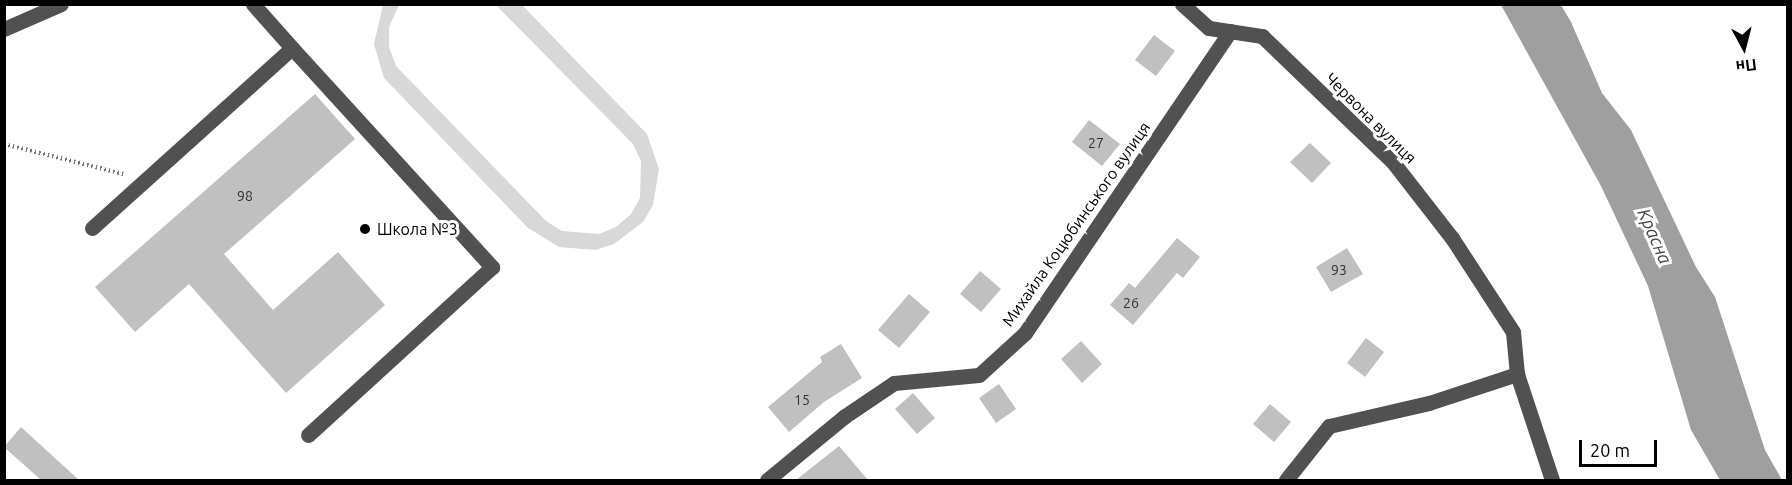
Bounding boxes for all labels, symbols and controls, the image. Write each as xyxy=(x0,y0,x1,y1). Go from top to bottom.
north arrow xyxy=(1714,18,1774,78)
text: Пн xyxy=(1735,56,1758,76)
street label: Червона вулиця xyxy=(1322,69,1420,167)
street label: Михайла Коцюбинського вулиця xyxy=(998,118,1154,330)
house number: 27 xyxy=(1088,135,1104,151)
house number: 98 xyxy=(237,188,253,204)
water label: Красна xyxy=(1633,205,1677,267)
place label: Школа №3 xyxy=(377,219,458,239)
marker: Школа №3 xyxy=(358,222,372,236)
house number: 93 xyxy=(1331,262,1347,278)
house number: 26 xyxy=(1123,295,1139,311)
house number: 15 xyxy=(794,392,810,408)
scale bar xyxy=(1582,428,1660,466)
text: 20 m xyxy=(1590,440,1630,460)

